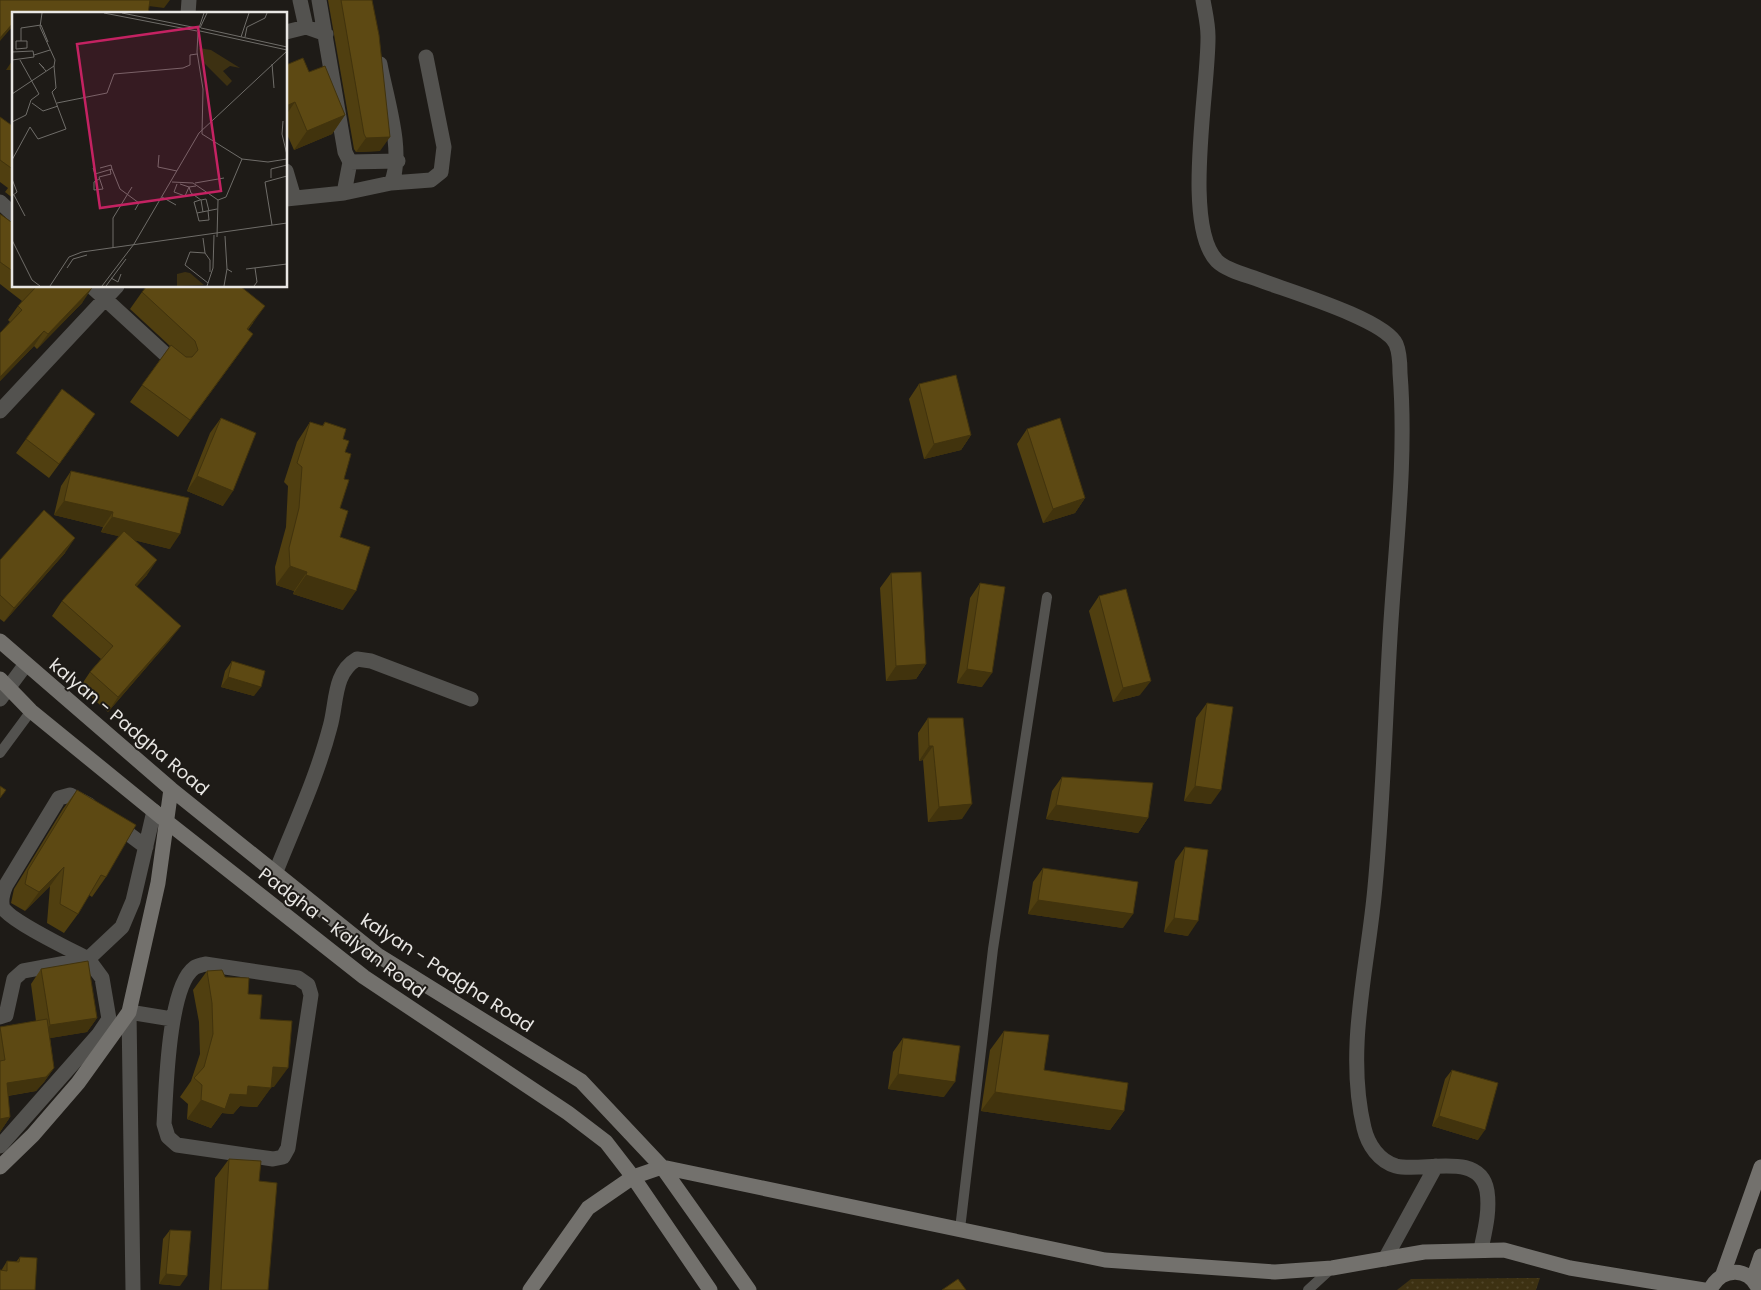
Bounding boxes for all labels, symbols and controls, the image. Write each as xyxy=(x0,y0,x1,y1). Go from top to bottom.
inset map xyxy=(12,12,288,288)
street label: kalyan - Padgha Road xyxy=(44,652,215,801)
street label: Padgha - Kalyan Road xyxy=(254,862,431,1004)
street label: kalyan - Padgha Road xyxy=(356,907,539,1038)

